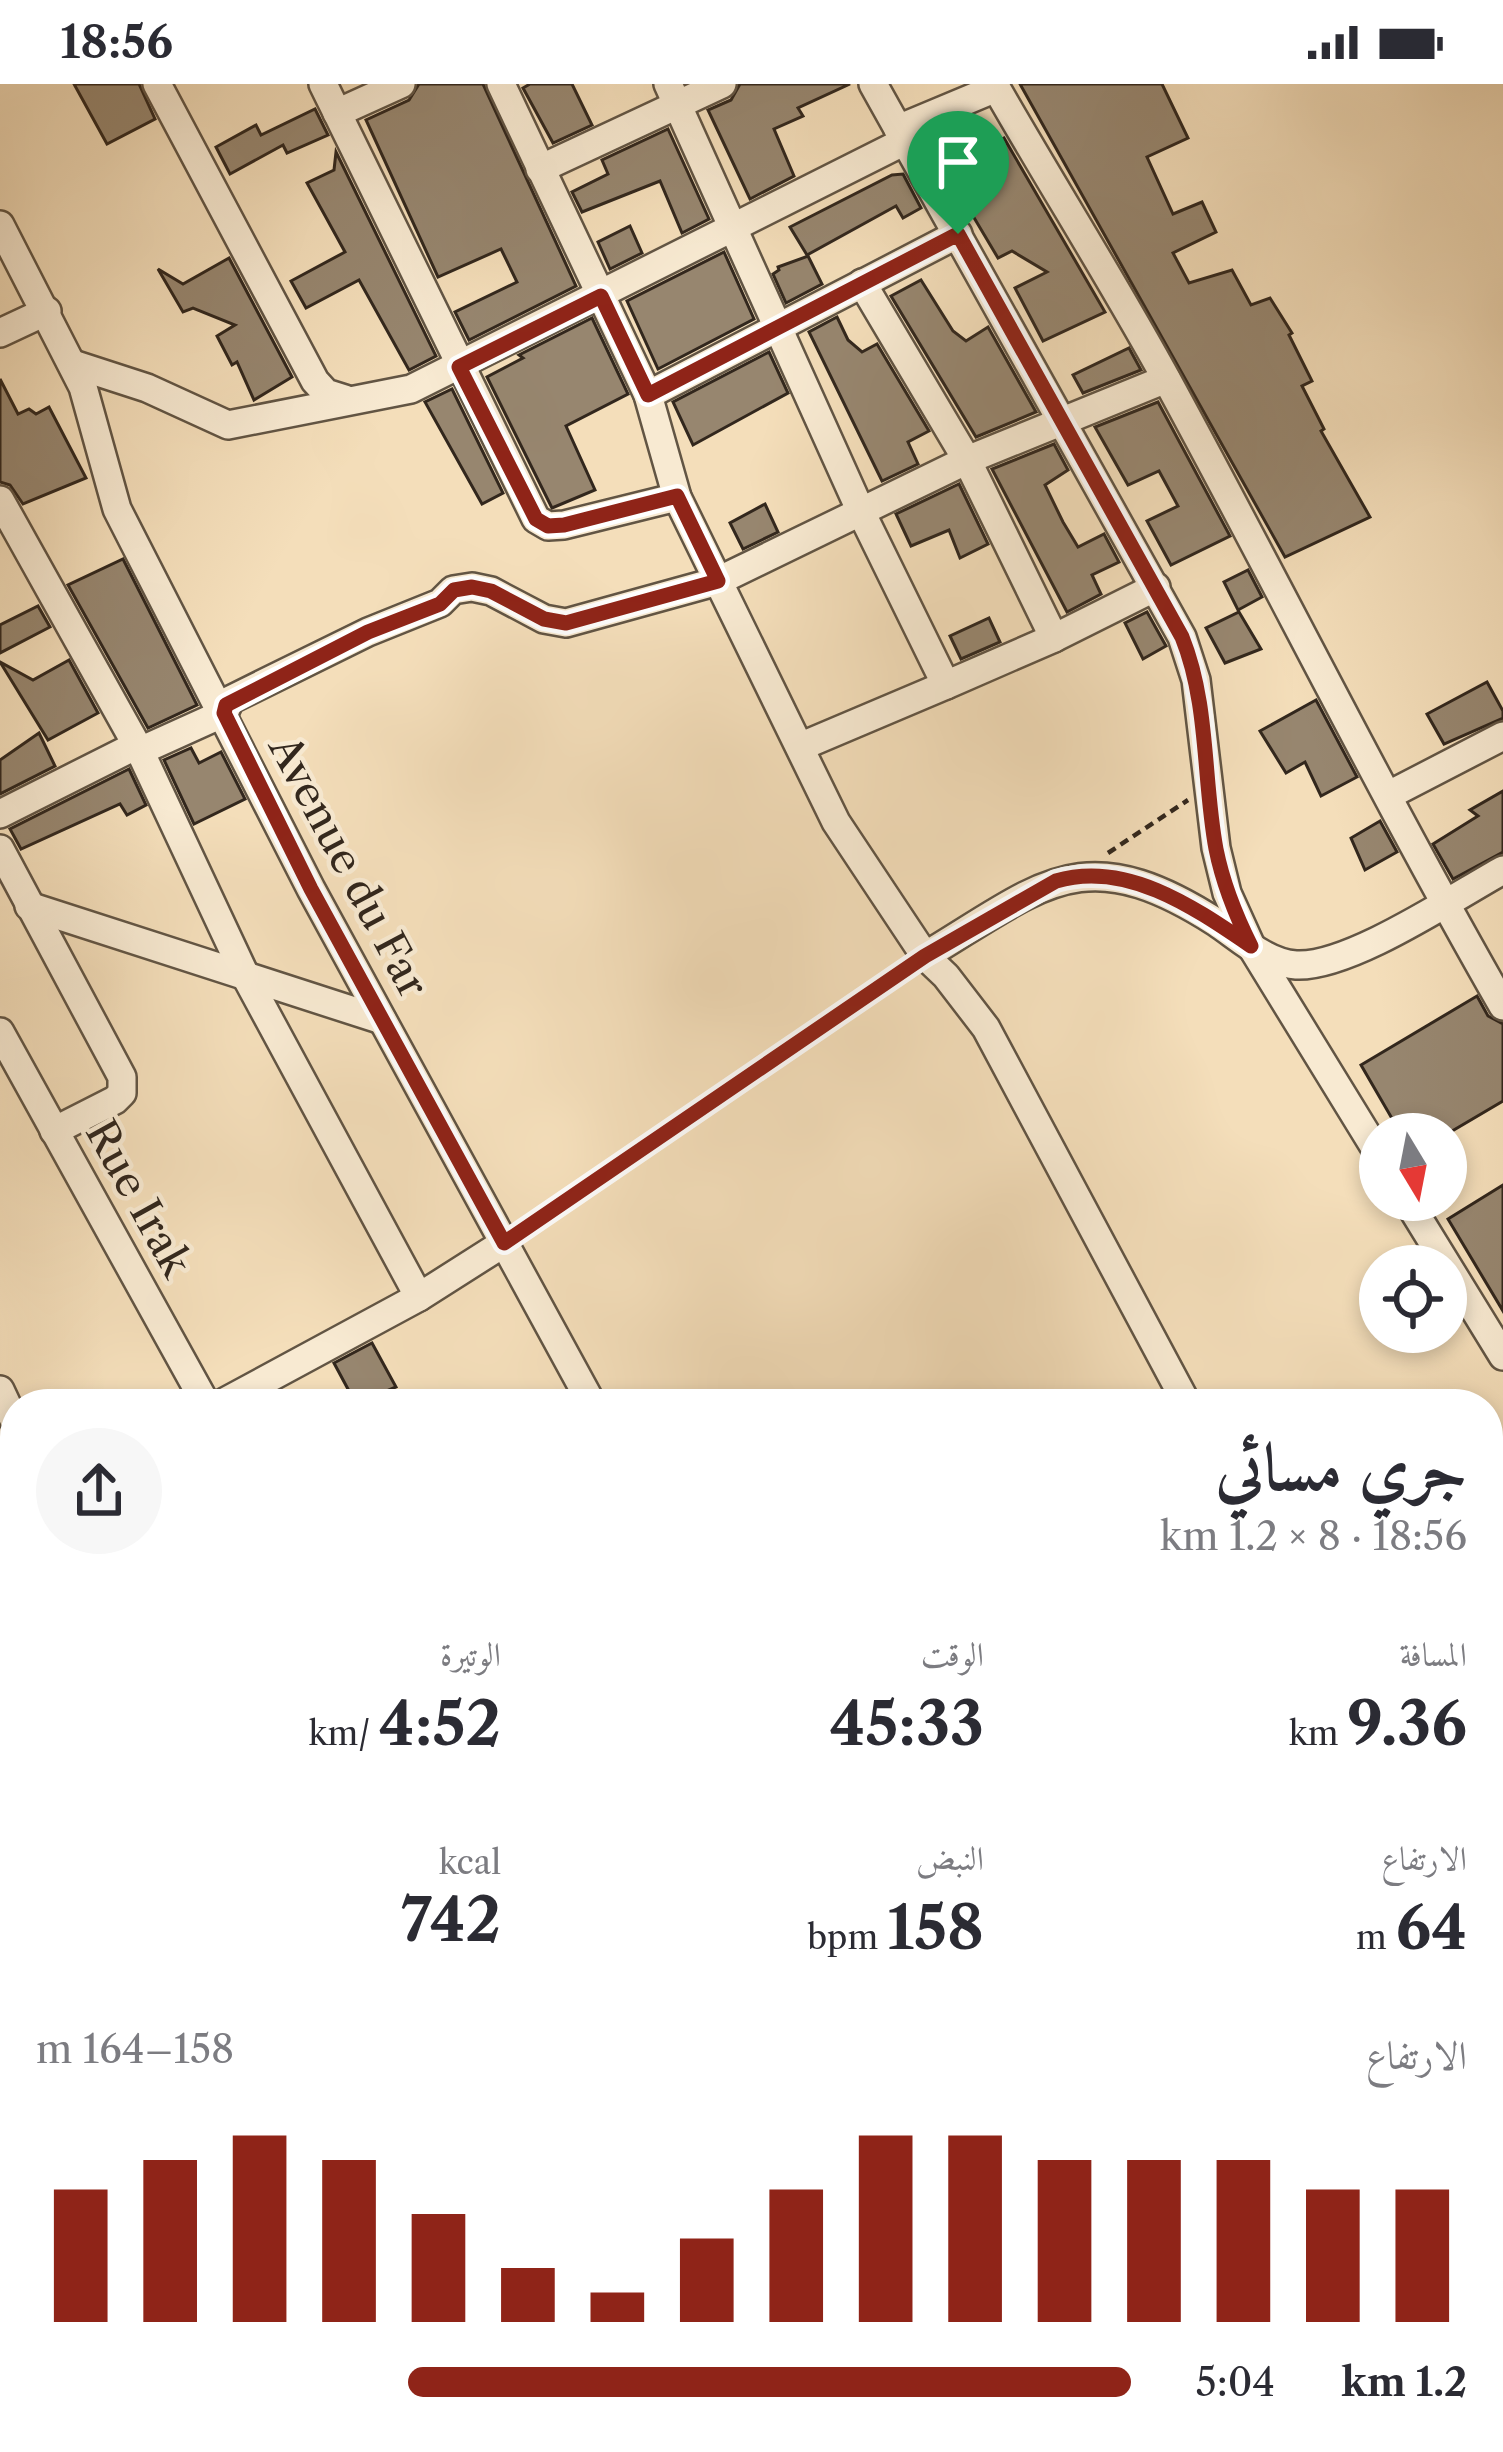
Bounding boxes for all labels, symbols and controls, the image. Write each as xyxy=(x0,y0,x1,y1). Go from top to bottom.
text: 18:56 xyxy=(60,14,173,70)
pin xyxy=(907,111,1009,234)
icon: arrive xyxy=(925,129,991,195)
street label: Avenue du Far xyxy=(258,725,440,1006)
street label: Rue Irak xyxy=(75,1111,204,1287)
north arrow xyxy=(1359,1113,1467,1221)
map controls xyxy=(1359,1113,1467,1353)
button: locate xyxy=(1359,1245,1467,1353)
text: جري مسائي xyxy=(1215,1426,1467,1507)
button: share xyxy=(36,1428,162,1554)
text: 18:56 · 8 × 1.2 km xyxy=(1160,1512,1467,1560)
text: الوتيرة xyxy=(440,1634,501,1675)
text: الوقت xyxy=(921,1634,984,1675)
text: المسافة xyxy=(1400,1634,1467,1675)
text: 4:52 xyxy=(379,1687,501,1761)
text: 45:33 xyxy=(830,1687,984,1761)
text: 9.36 xyxy=(1347,1687,1467,1761)
text: /km xyxy=(309,1713,379,1754)
text: km xyxy=(1289,1713,1347,1754)
text: النبض xyxy=(916,1838,984,1879)
text: الارتفاع xyxy=(1381,1838,1467,1879)
text: kcal xyxy=(439,1842,501,1883)
text: 742 xyxy=(401,1883,501,1957)
text: 158 xyxy=(887,1891,984,1965)
text: 64 xyxy=(1396,1891,1467,1965)
text: bpm xyxy=(807,1917,887,1958)
text: m xyxy=(1356,1917,1396,1958)
text: 158–164 m xyxy=(36,2025,234,2073)
text: الارتفاع xyxy=(1366,2031,1467,2079)
text: 5:04 xyxy=(1196,2358,1275,2406)
text: 1.2 km xyxy=(1341,2358,1467,2406)

